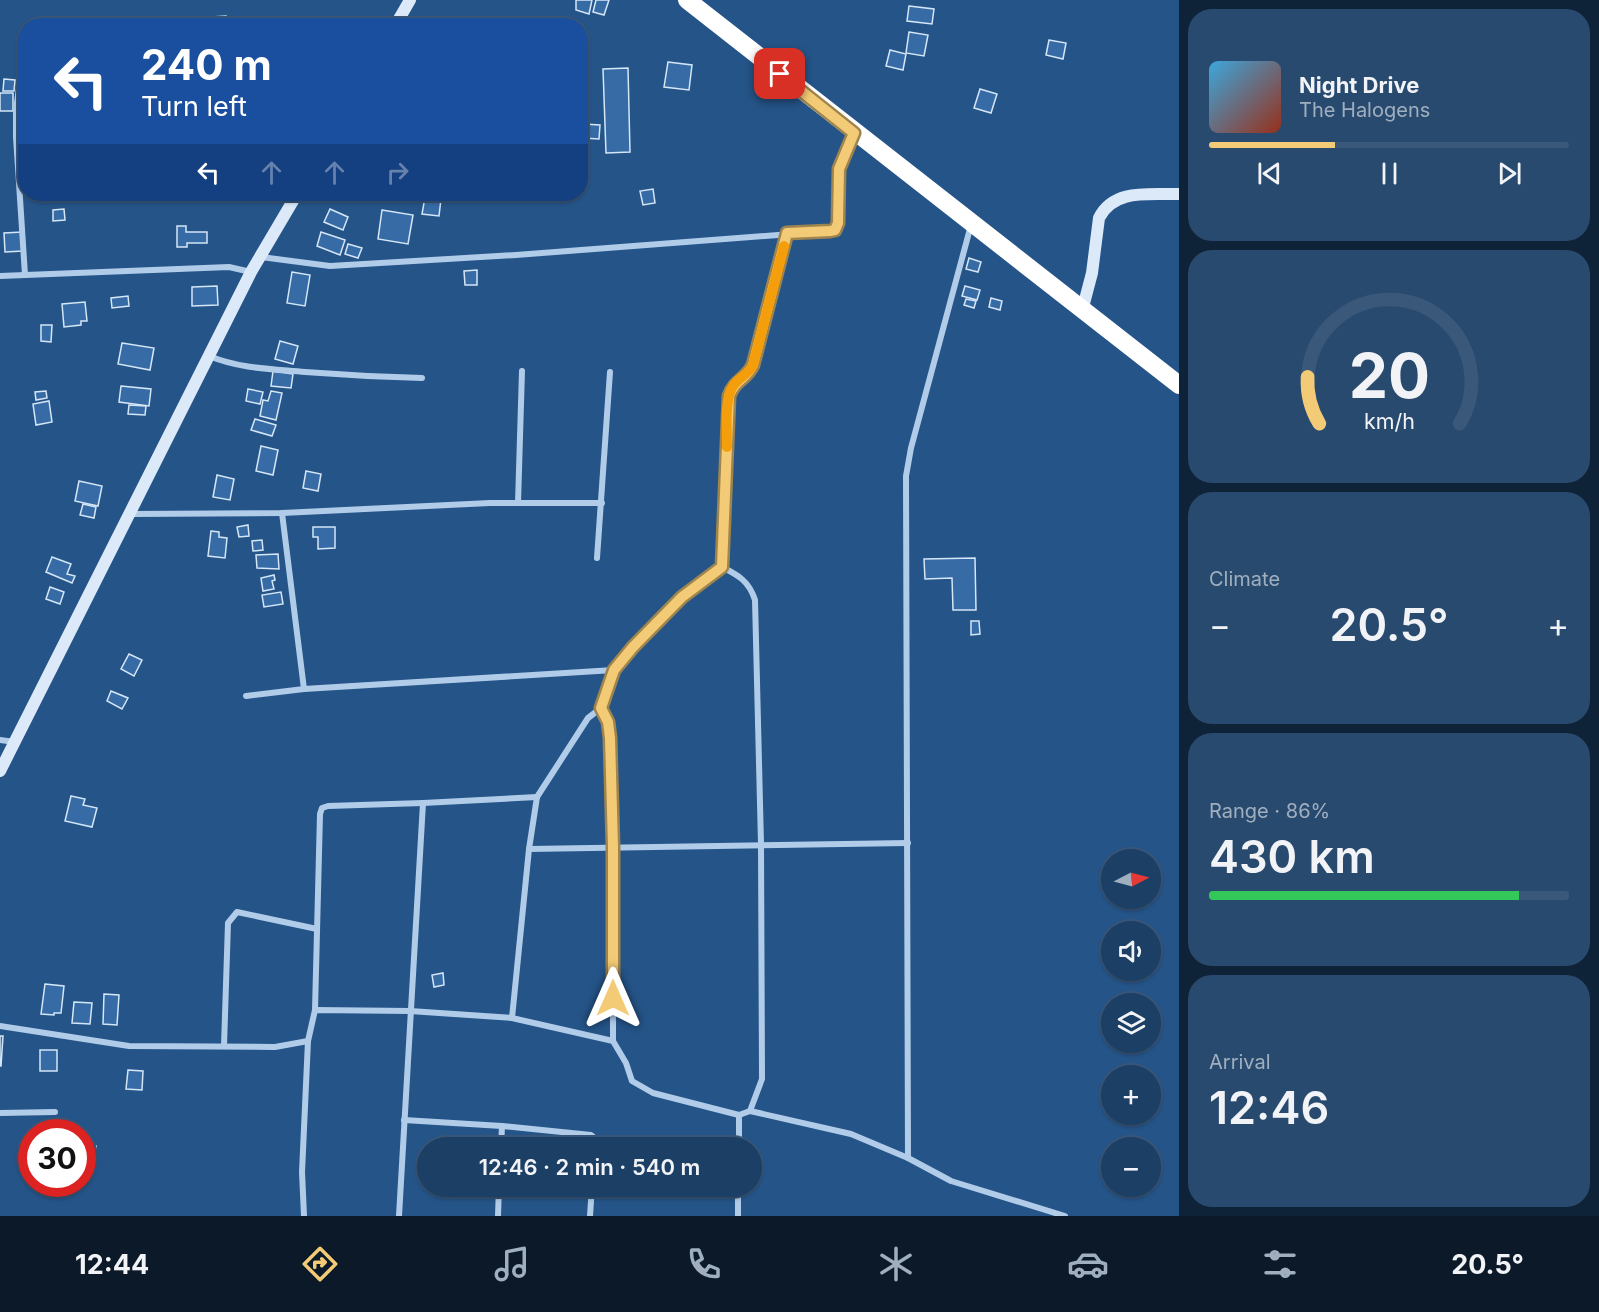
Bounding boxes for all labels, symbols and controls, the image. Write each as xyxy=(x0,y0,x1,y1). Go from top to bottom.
text: 240 m xyxy=(141,39,272,90)
icon: left xyxy=(42,42,120,120)
pin xyxy=(754,48,805,99)
icon: arrive xyxy=(763,57,796,90)
text: Night Drive xyxy=(1299,72,1419,98)
text: Turn left xyxy=(141,90,247,123)
text: The Halogens xyxy=(1299,98,1430,122)
icon: left xyxy=(192,156,225,189)
icon: ahead xyxy=(255,156,288,189)
icon: ahead xyxy=(318,156,351,189)
icon: right xyxy=(381,156,414,189)
icon: previous xyxy=(1253,157,1286,190)
icon: pause xyxy=(1373,157,1406,190)
icon: next xyxy=(1493,157,1526,190)
text: 20 xyxy=(1348,338,1430,413)
text: km/h xyxy=(1364,408,1414,434)
text: Climate xyxy=(1209,567,1280,591)
text: 20.5° xyxy=(1329,597,1449,652)
text: − xyxy=(1209,605,1231,645)
text: + xyxy=(1547,605,1569,645)
text: Range · 86% xyxy=(1209,799,1330,823)
text: 430 km xyxy=(1209,829,1375,884)
north arrow xyxy=(1101,849,1161,909)
map controls xyxy=(1101,849,1161,1197)
button: sound xyxy=(1101,921,1161,981)
position arrow xyxy=(581,966,645,1030)
button: layers xyxy=(1101,993,1161,1053)
text: Arrival xyxy=(1209,1050,1271,1074)
button: + xyxy=(1101,1065,1161,1125)
text: 12:46 xyxy=(1209,1080,1329,1135)
speed limit sign: 30 xyxy=(18,1119,96,1197)
button: − xyxy=(1101,1137,1161,1197)
text: 12:46 · 2 min · 540 m xyxy=(479,1154,700,1180)
icon: directions xyxy=(299,1243,341,1285)
icon: music xyxy=(491,1243,533,1285)
icon: phone xyxy=(683,1243,725,1285)
icon: climate xyxy=(875,1243,917,1285)
icon: car xyxy=(1067,1243,1109,1285)
icon: filters xyxy=(1259,1243,1301,1285)
text: 12:44 xyxy=(75,1248,149,1281)
text: 20.5° xyxy=(1451,1248,1524,1281)

